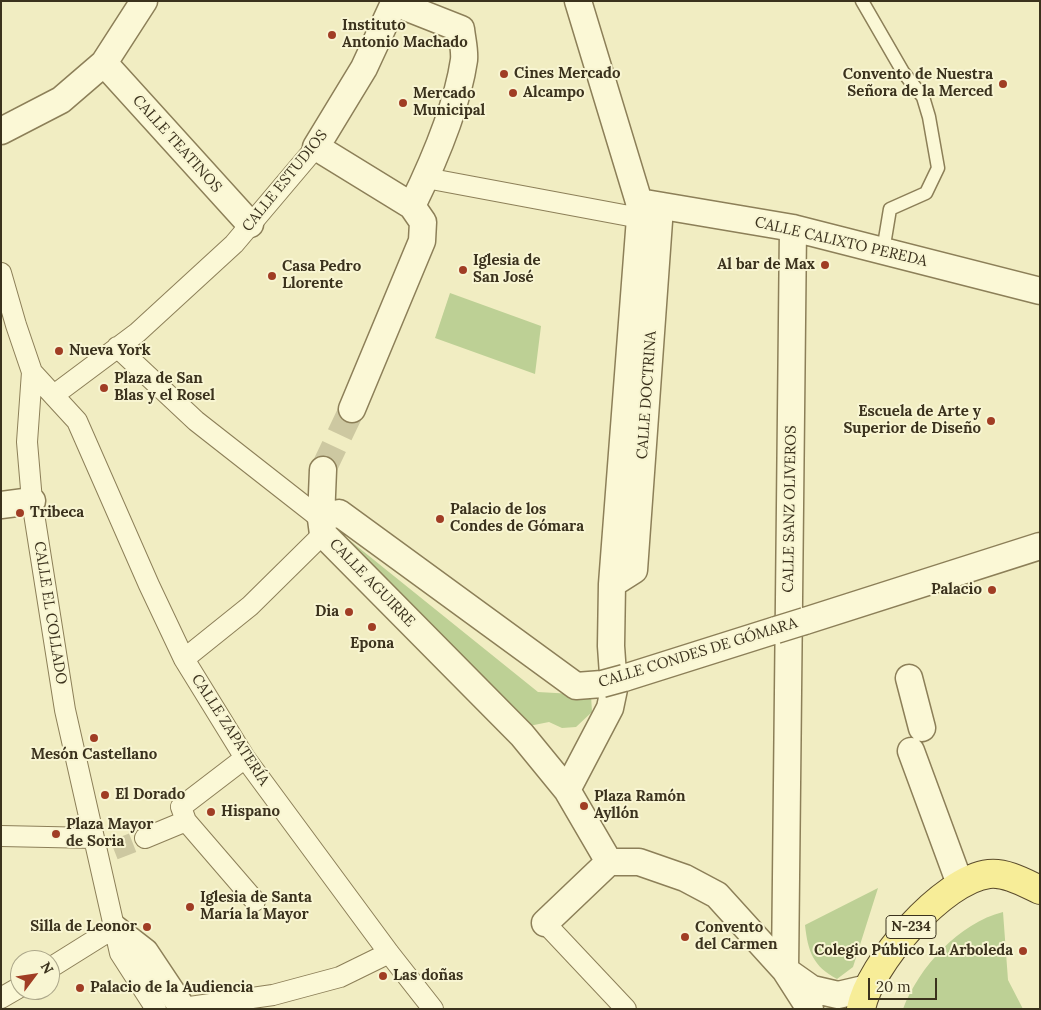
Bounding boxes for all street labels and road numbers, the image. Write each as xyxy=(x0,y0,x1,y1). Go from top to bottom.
street label: CALLE TEATINOS xyxy=(129,92,225,196)
street label: CALLE ESTUDIOS xyxy=(239,127,331,235)
street label: CALLE CALIXTO PEREDA xyxy=(753,213,929,271)
street label: CALLE DOCTRINA xyxy=(634,330,660,460)
street label: CALLE SANZ OLIVEROS xyxy=(780,425,800,593)
street label: CALLE AGUIRRE xyxy=(325,535,419,631)
street label: CALLE EL COLLADO xyxy=(30,540,70,686)
street label: CALLE CONDES DE GÓMARA xyxy=(596,614,800,692)
street label: CALLE ZAPATERÍA xyxy=(187,671,273,789)
road number: N-234 xyxy=(886,916,936,939)

